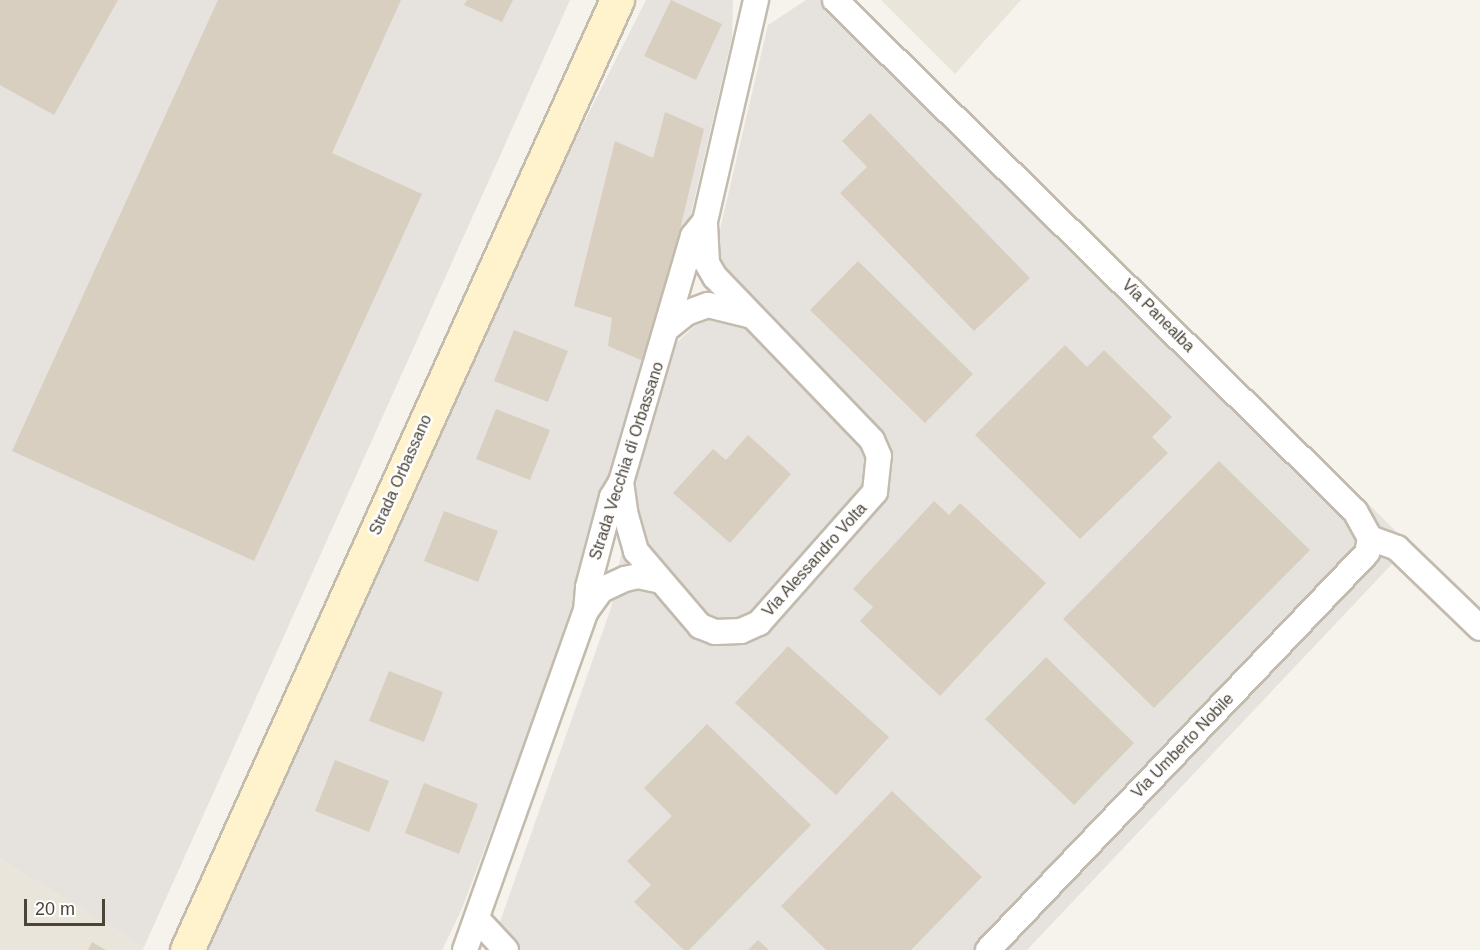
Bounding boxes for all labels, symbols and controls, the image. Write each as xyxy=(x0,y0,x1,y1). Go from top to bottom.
street label: Via Panealba xyxy=(1118,276,1198,356)
street label: Strada Vecchia di Orbassano xyxy=(586,359,668,563)
street label: Strada Orbassano xyxy=(366,412,436,538)
street label: Via Alessandro Volta xyxy=(759,499,871,621)
street label: Via Umberto Nobile xyxy=(1128,690,1238,802)
scale bar xyxy=(27,887,108,925)
text: 20 m xyxy=(35,899,75,919)

